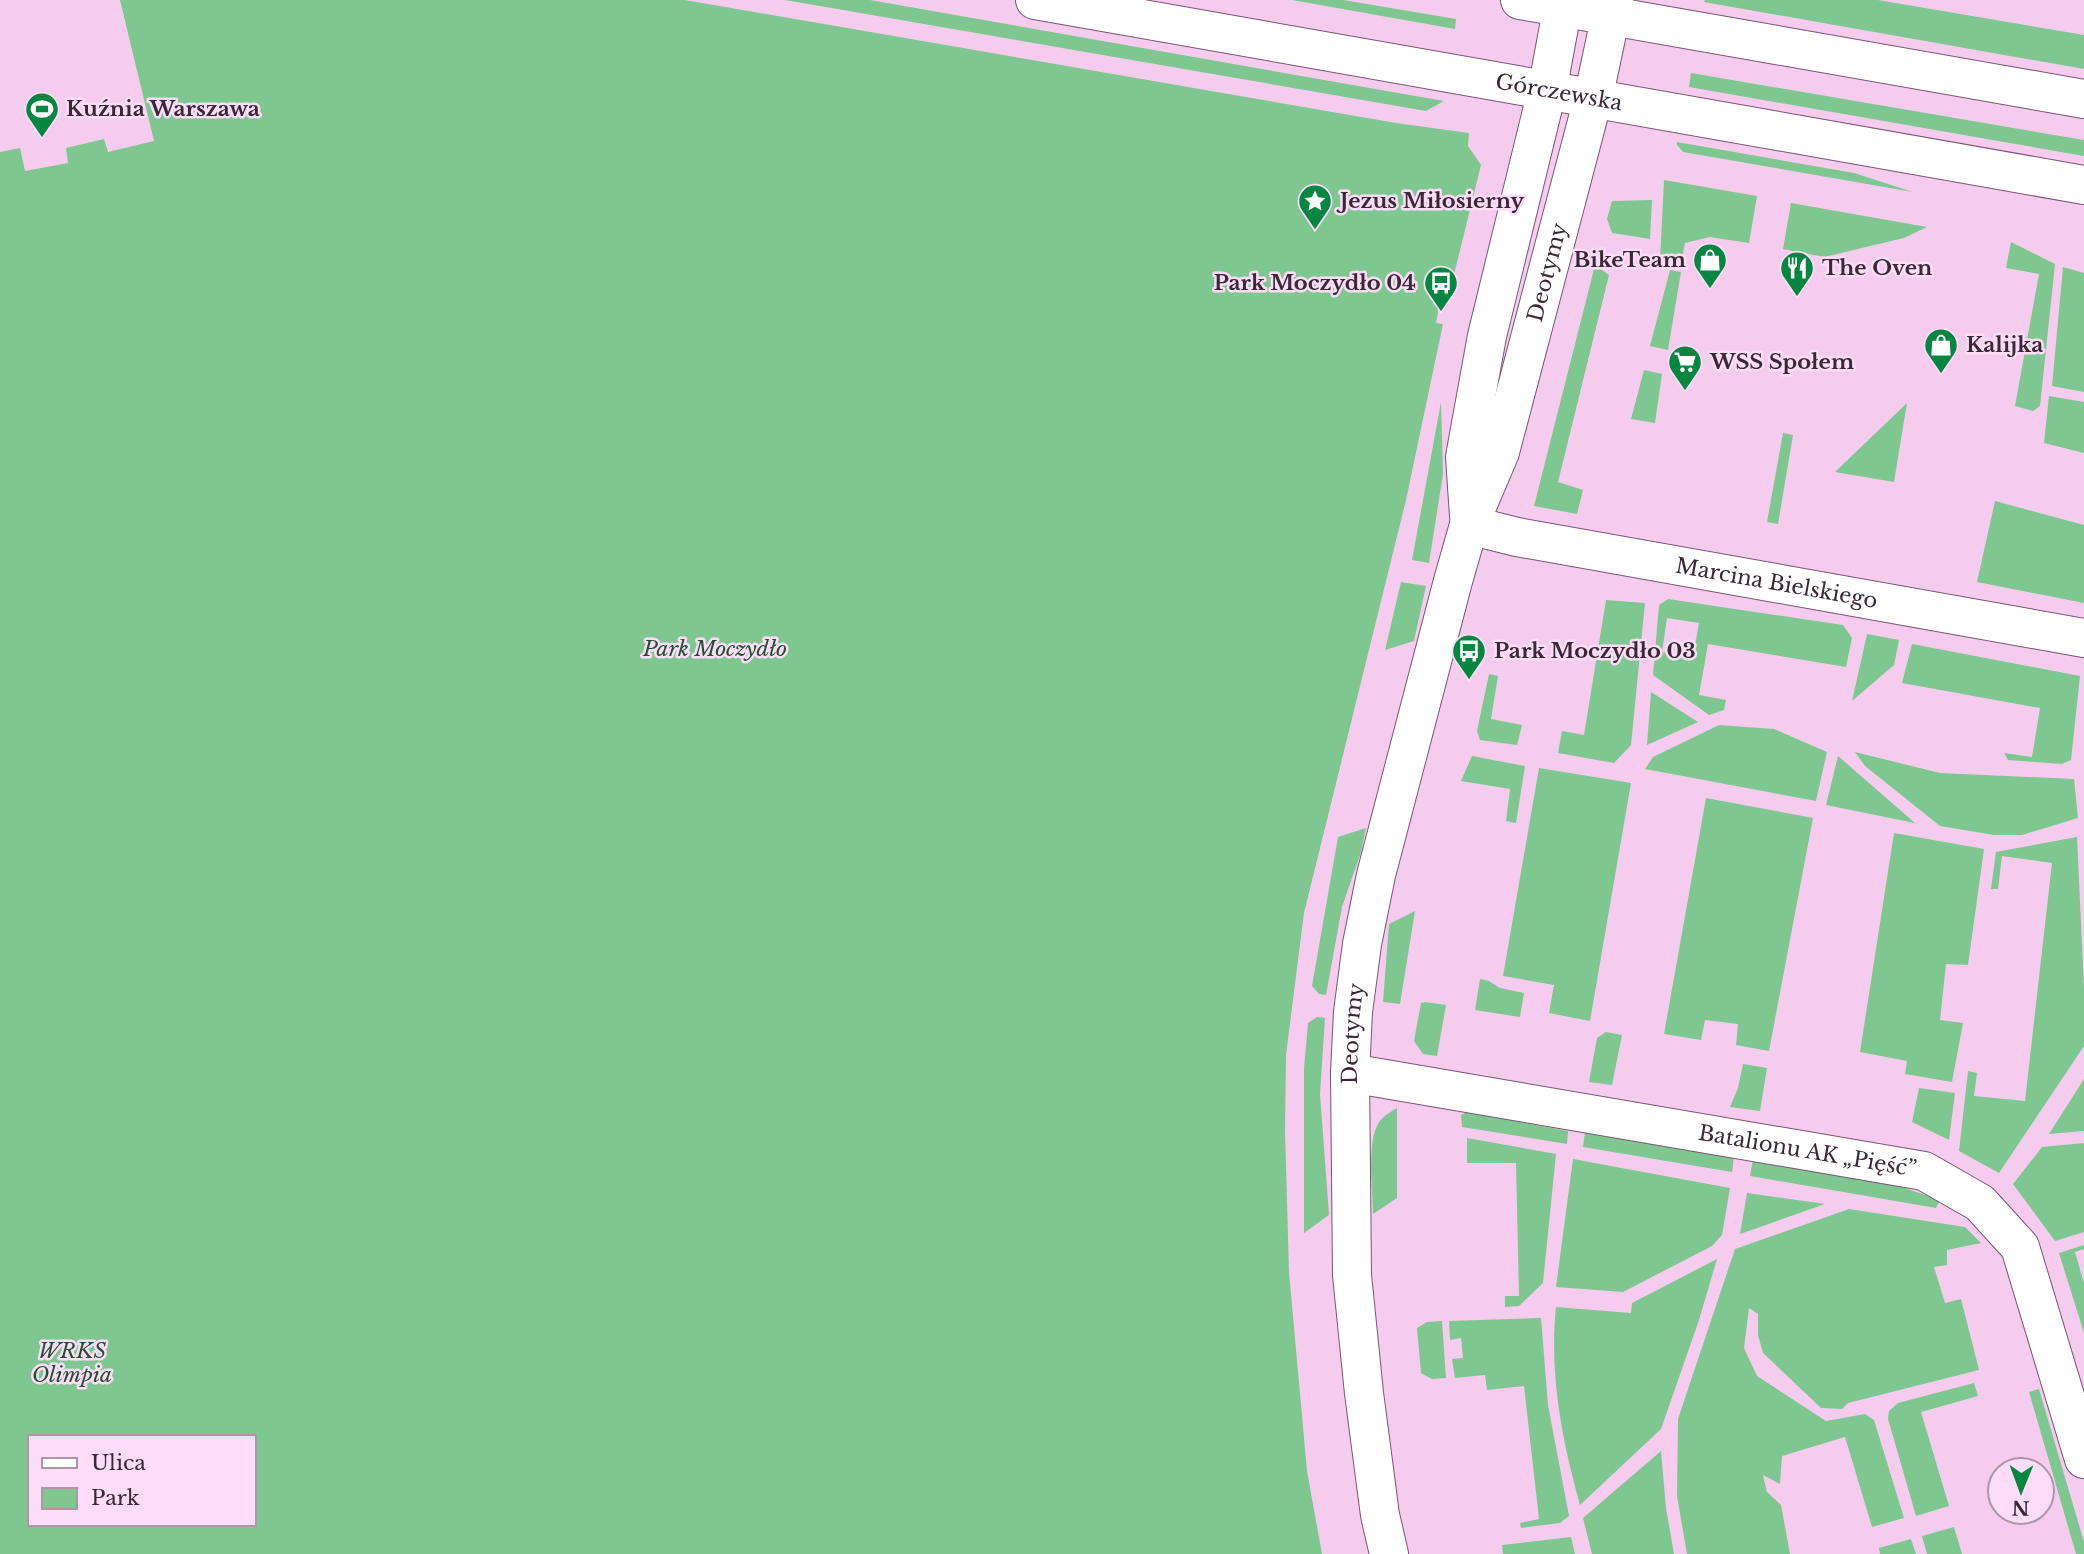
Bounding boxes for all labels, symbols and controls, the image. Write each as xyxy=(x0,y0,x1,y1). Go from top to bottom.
street label: Górczewska xyxy=(1493,68,1625,116)
sports icon: Kuźnia Warszawa xyxy=(23,90,61,139)
place label: Kuźnia Warszawa xyxy=(66,96,260,122)
place icon: Jezus Miłosierny xyxy=(1296,182,1334,231)
place label: Jezus Miłosierny xyxy=(1336,188,1524,214)
street label: Deotymy xyxy=(1522,220,1573,325)
shop icon: BikeTeam xyxy=(1691,241,1729,290)
place label: BikeTeam xyxy=(1574,247,1686,273)
restaurant icon: The Oven xyxy=(1778,249,1816,298)
place label: The Oven xyxy=(1822,255,1932,281)
bus stop icon: Park Moczydło 04 xyxy=(1422,264,1460,313)
place label: Park Moczydło 04 xyxy=(1214,270,1416,296)
shop icon: Kalijka xyxy=(1922,326,1960,375)
place label: Kalijka xyxy=(1966,332,2043,358)
supermarket icon: WSS Społem xyxy=(1666,343,1704,392)
place label: WSS Społem xyxy=(1709,349,1854,375)
street label: Marcina Bielskiego xyxy=(1673,552,1880,614)
bus stop icon: Park Moczydło 03 xyxy=(1450,632,1488,681)
park label: Park Moczydło xyxy=(642,636,787,662)
place label: Park Moczydło 03 xyxy=(1494,638,1696,664)
street label: Deotymy xyxy=(1337,981,1370,1084)
street label: Batalionu AK „Pięść” xyxy=(1696,1120,1918,1182)
park label: WRKS Olimpia xyxy=(32,1338,112,1388)
legend xyxy=(28,1435,256,1526)
text: Ulica xyxy=(91,1450,146,1476)
north arrow xyxy=(1986,1456,2056,1526)
text: Park xyxy=(91,1485,140,1511)
text: N xyxy=(2011,1496,2030,1519)

